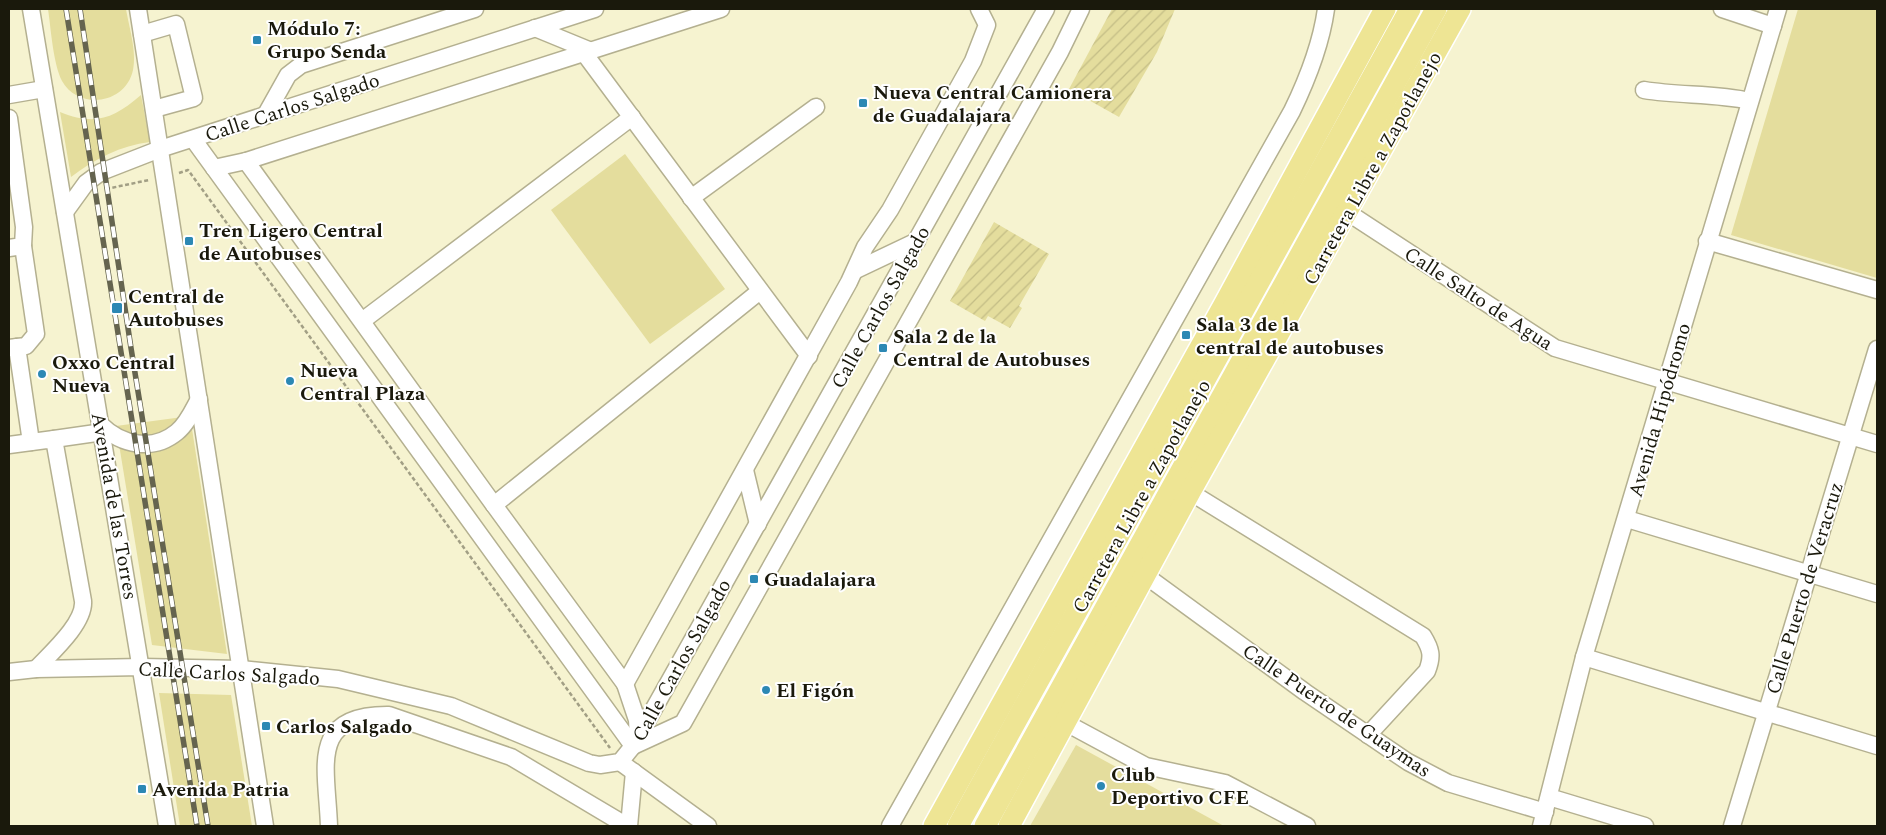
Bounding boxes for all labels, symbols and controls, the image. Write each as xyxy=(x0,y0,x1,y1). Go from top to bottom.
place label: Módulo 7: Grupo Senda xyxy=(267,14,387,67)
marker: Módulo 7: Grupo Senda xyxy=(251,34,263,46)
street label: Carretera Libre a Zapotlanejo xyxy=(1296,46,1450,291)
street label: Calle Carlos Salgado xyxy=(201,66,384,150)
place label: Nueva Central Camionera de Guadalajara xyxy=(873,78,1113,131)
marker: Nueva Central Camionera de Guadalajara xyxy=(857,97,869,109)
place label: Tren Ligero Central de Autobuses xyxy=(199,216,383,269)
street label: Calle Carlos Salgado xyxy=(824,221,938,394)
marker: Tren Ligero Central de Autobuses xyxy=(183,235,195,247)
street label: Calle Salto de Agua xyxy=(1398,239,1559,359)
place label: Central de Autobuses xyxy=(128,282,224,335)
marker: Central de Autobuses xyxy=(110,301,124,315)
place label: Sala 3 de la central de autobuses xyxy=(1196,310,1384,363)
street label: Avenida Hipódromo xyxy=(1621,320,1699,501)
place label: Sala 2 de la Central de Autobuses xyxy=(893,322,1090,375)
marker: Sala 3 de la central de autobuses xyxy=(1180,329,1192,341)
marker: Sala 2 de la Central de Autobuses xyxy=(877,342,889,354)
place label: Oxxo Central Nueva xyxy=(52,348,175,401)
place label: Nueva Central Plaza xyxy=(300,356,426,409)
marker: Oxxo Central Nueva xyxy=(36,368,48,380)
street label: Carretera Libre a Zapotlanejo xyxy=(1065,374,1219,619)
marker: Nueva Central Plaza xyxy=(284,375,296,387)
street label: Avenida de las Torres xyxy=(83,410,145,602)
street label: Calle Puerto de Veracruz xyxy=(1758,478,1852,698)
place label: Guadalajara xyxy=(764,565,876,595)
marker: Guadalajara xyxy=(748,573,760,585)
street label: Calle Carlos Salgado xyxy=(625,574,739,747)
street label: Calle Puerto de Guaymas xyxy=(1236,636,1437,785)
street label: Calle Carlos Salgado xyxy=(137,654,321,694)
place label: El Figón xyxy=(776,676,854,706)
marker: El Figón xyxy=(760,684,772,696)
place label: Carlos Salgado xyxy=(276,712,412,742)
marker: Carlos Salgado xyxy=(260,720,272,732)
place label: Club Deportivo CFE xyxy=(1111,760,1249,813)
place label: Avenida Patria xyxy=(152,775,290,805)
marker: Club Deportivo CFE xyxy=(1095,780,1107,792)
marker: Avenida Patria xyxy=(136,783,148,795)

